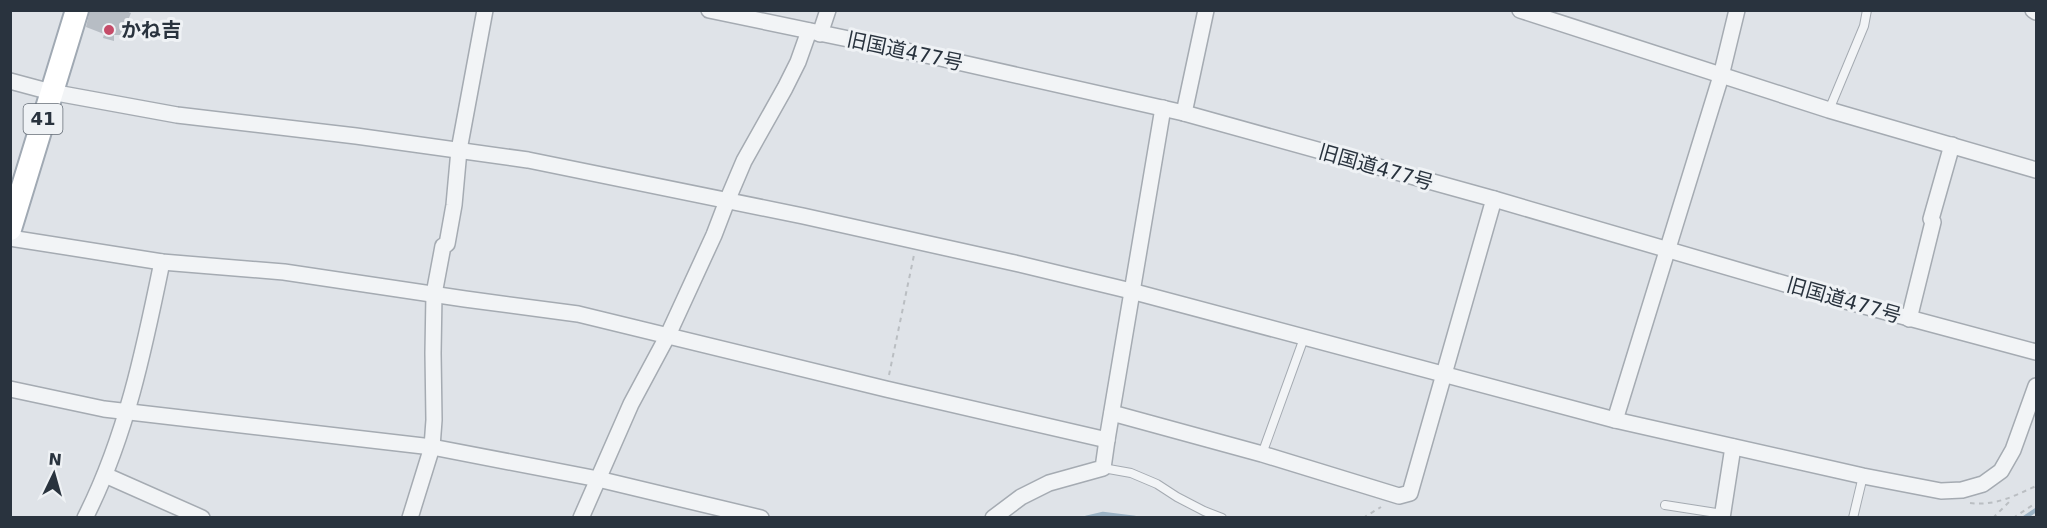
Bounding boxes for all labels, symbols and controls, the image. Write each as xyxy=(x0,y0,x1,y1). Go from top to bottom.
place label: かね吉 xyxy=(121,18,181,42)
marker: かね吉 xyxy=(102,23,116,37)
street label: 旧国道477号 xyxy=(845,27,965,75)
road number: 41 xyxy=(24,104,63,134)
street label: 旧国道477号 xyxy=(1316,139,1436,195)
street label: 旧国道477号 xyxy=(1784,272,1904,328)
north arrow xyxy=(24,444,84,504)
text: N xyxy=(48,450,63,470)

